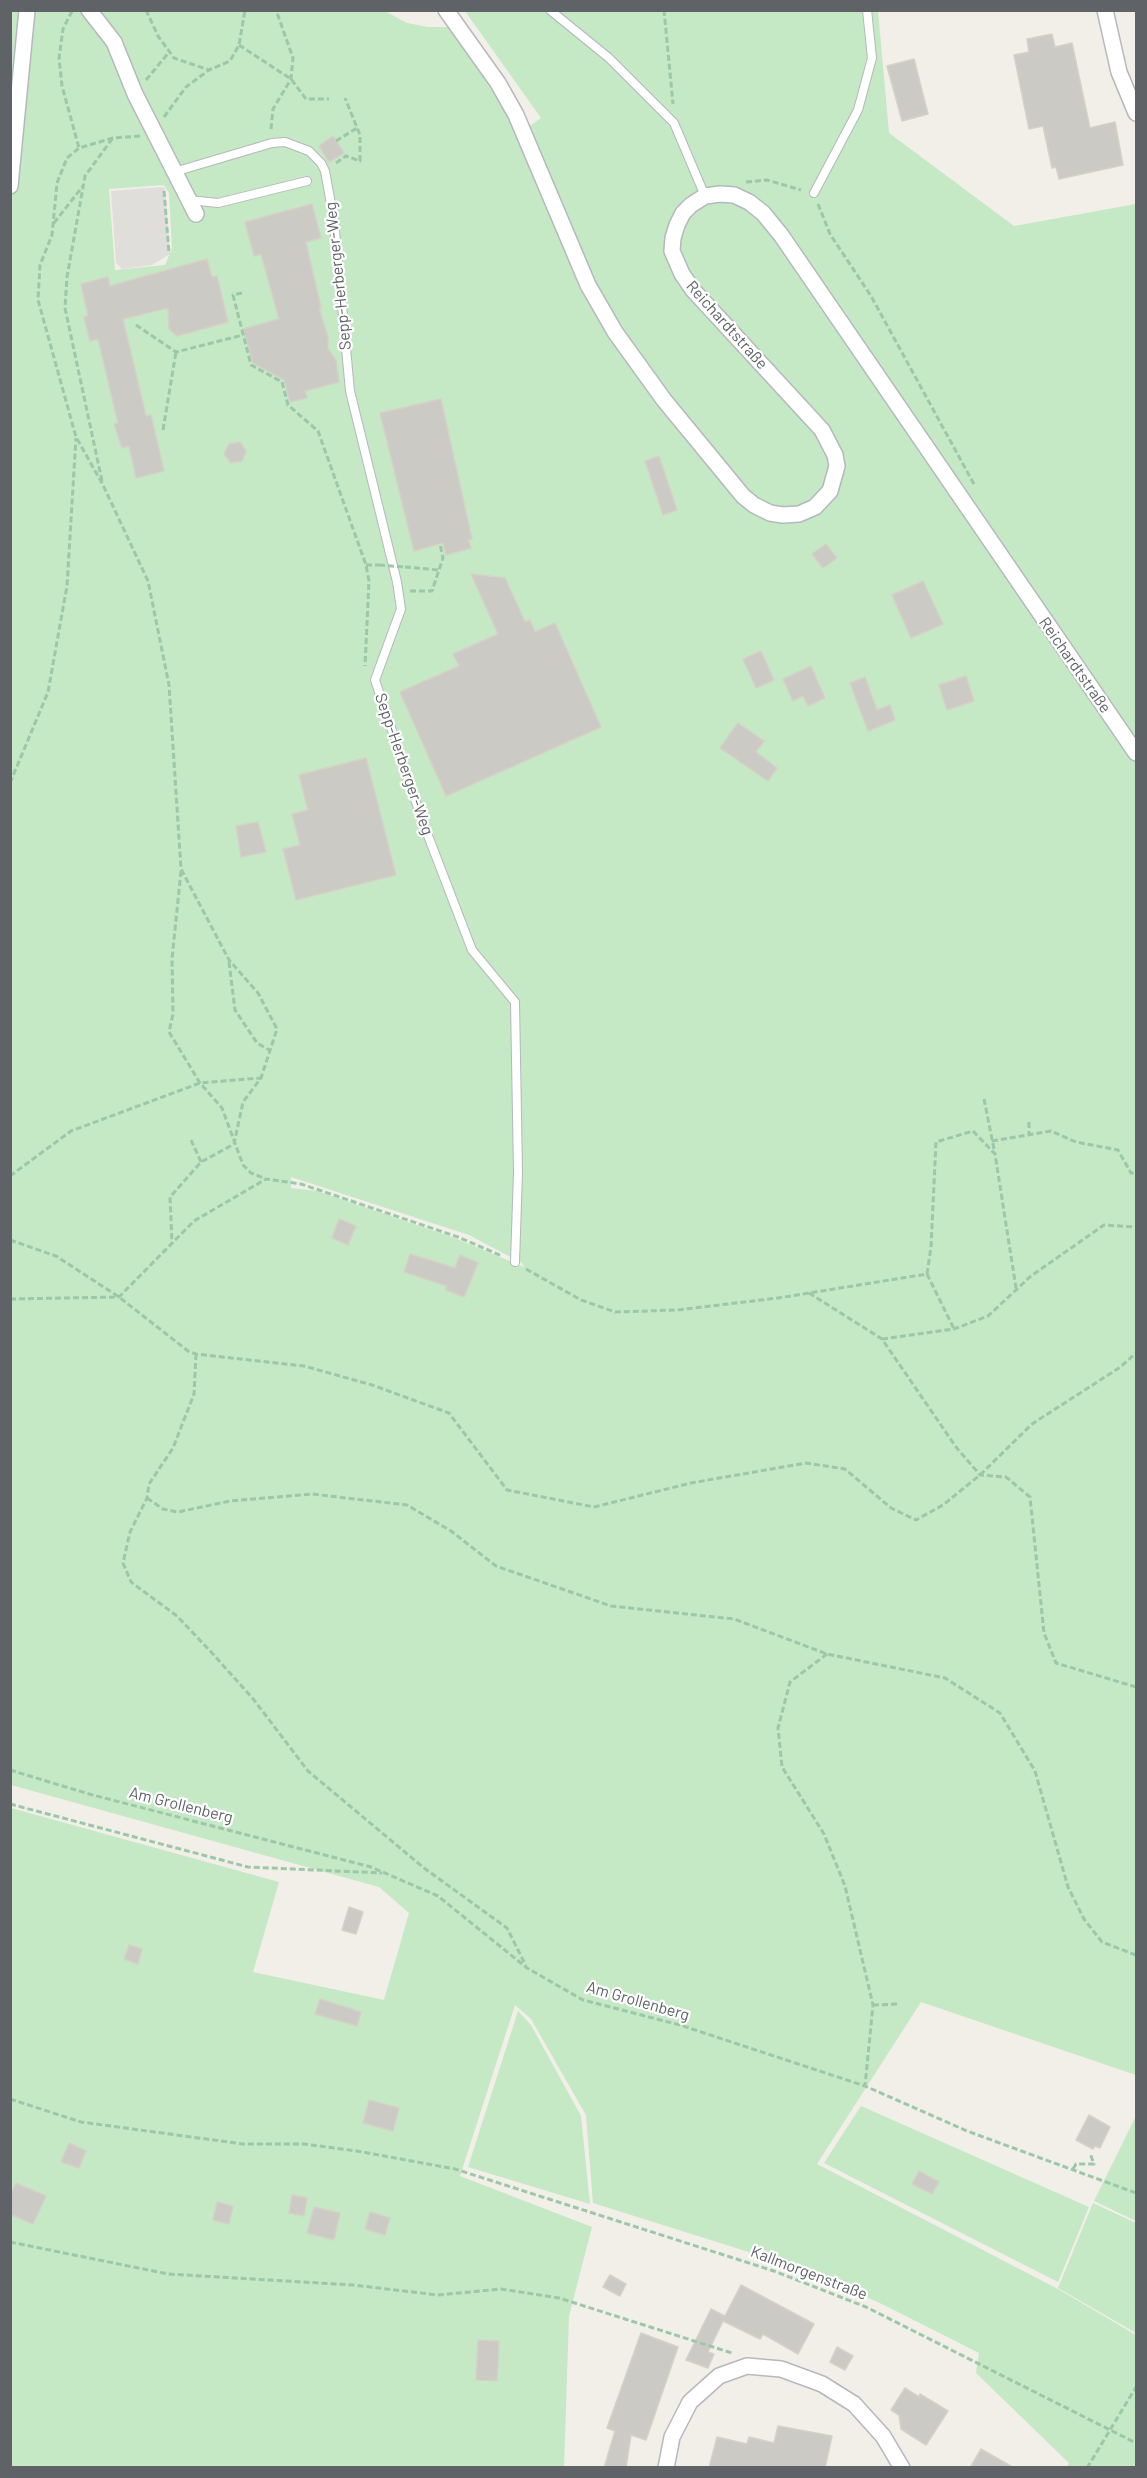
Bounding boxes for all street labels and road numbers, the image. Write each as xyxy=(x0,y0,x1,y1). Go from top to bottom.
street label: Sepp-Herberger-Weg xyxy=(321,201,355,351)
street label: Reichardtstraße xyxy=(682,277,772,373)
street label: Reichardtstraße xyxy=(1035,613,1115,717)
street label: Sepp-Herberger-Weg xyxy=(371,691,437,837)
street label: Am Grollenberg xyxy=(127,1783,235,1827)
street label: Am Grollenberg xyxy=(584,1977,692,2025)
street label: Kallmorgenstraße xyxy=(748,2242,870,2304)

